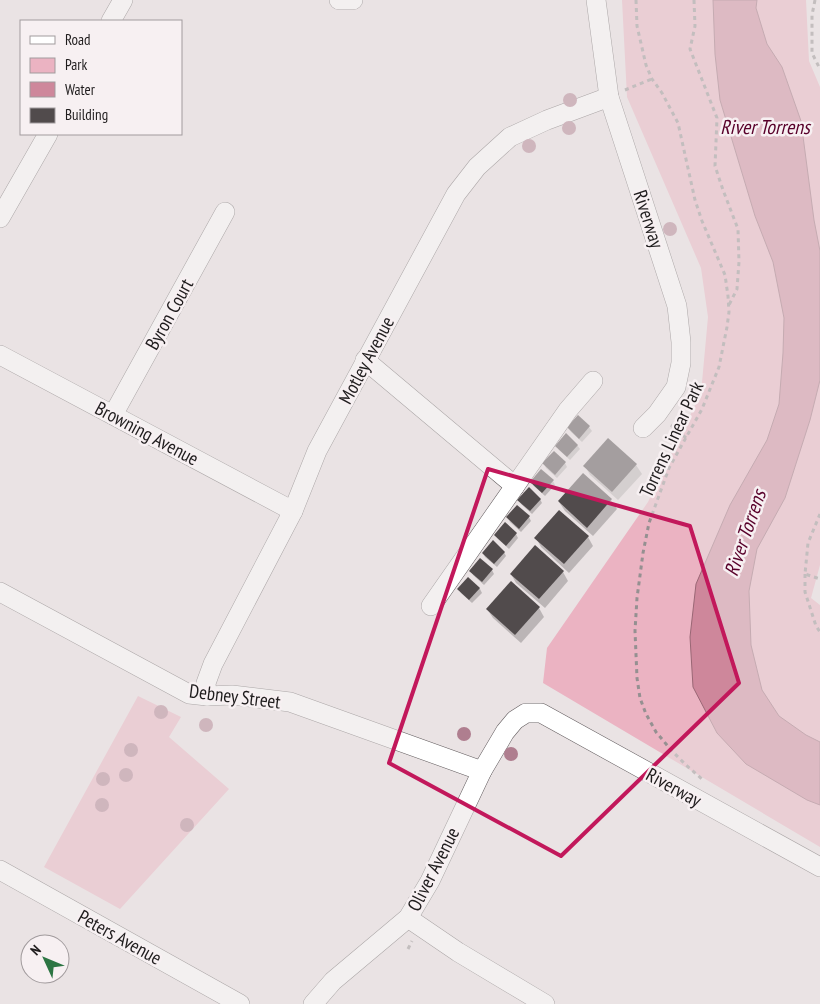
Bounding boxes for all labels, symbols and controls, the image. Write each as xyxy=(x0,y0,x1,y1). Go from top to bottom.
legend xyxy=(20,20,182,135)
text: Road xyxy=(65,30,91,49)
text: Park xyxy=(65,55,87,74)
text: Water xyxy=(65,80,96,99)
text: Building xyxy=(65,105,108,124)
water label: River Torrens xyxy=(720,114,812,140)
street label: Riverway xyxy=(628,187,670,252)
street label: Byron Court xyxy=(140,274,199,354)
street label: Motley Avenue xyxy=(333,312,399,408)
street label: Torrens Linear Park xyxy=(634,377,709,501)
street label: Browning Avenue xyxy=(91,396,203,470)
water label: River Torrens xyxy=(718,484,773,580)
street label: Debney Street xyxy=(188,678,283,714)
street label: Riverway xyxy=(642,762,707,812)
street label: Oliver Avenue xyxy=(402,823,464,915)
street label: Peters Avenue xyxy=(74,904,166,970)
north arrow xyxy=(20,934,70,984)
text: N xyxy=(27,941,45,959)

